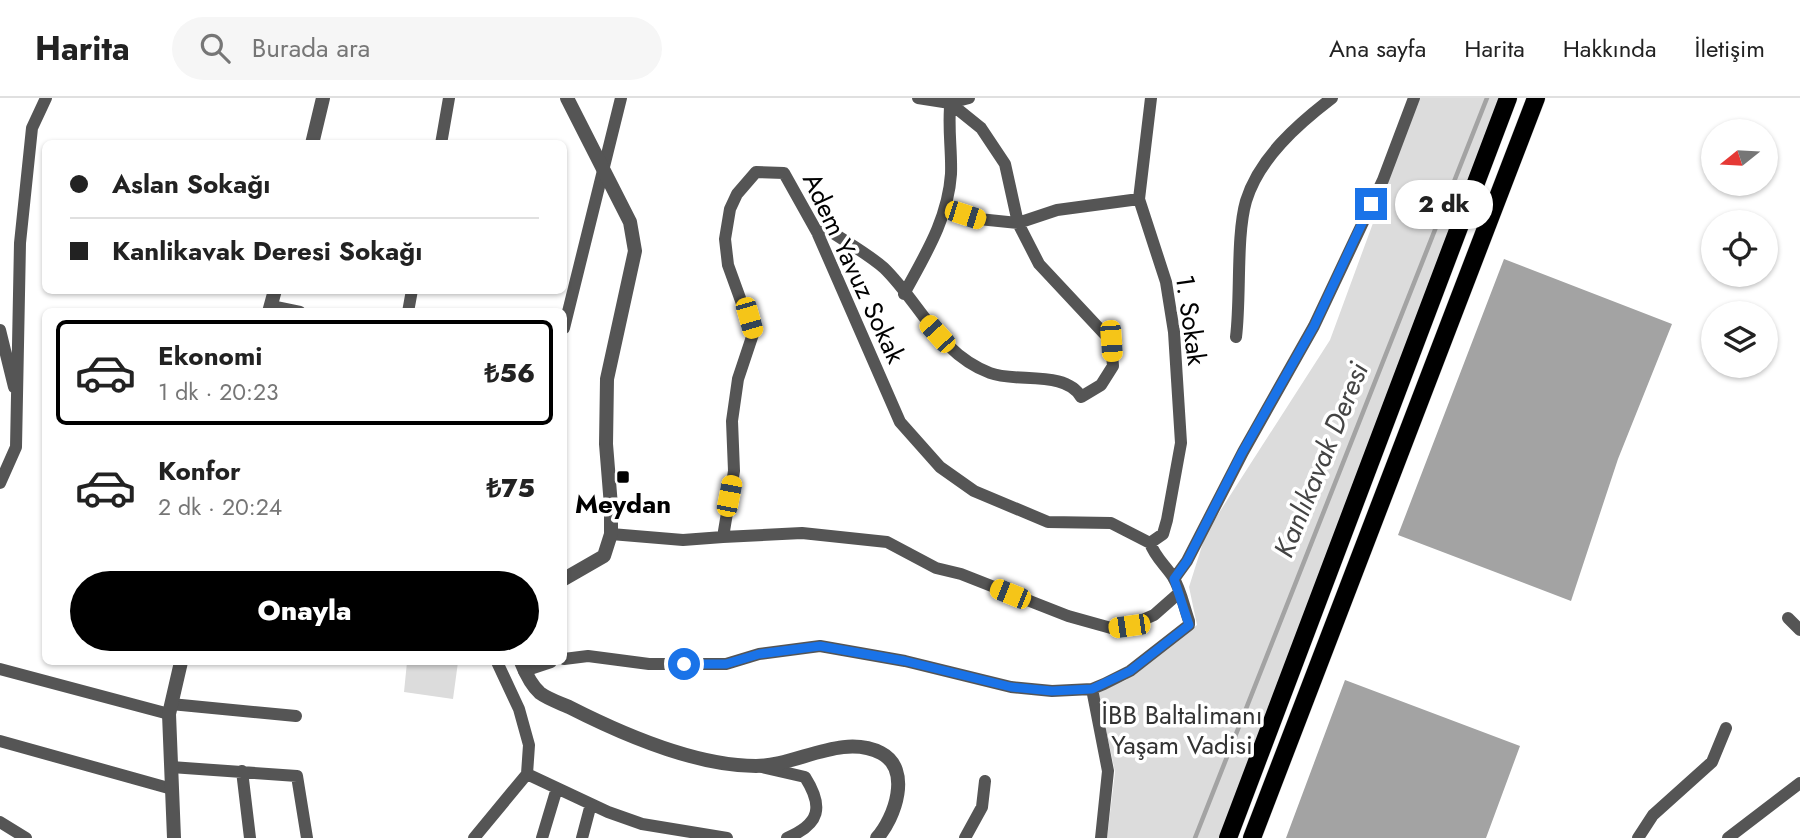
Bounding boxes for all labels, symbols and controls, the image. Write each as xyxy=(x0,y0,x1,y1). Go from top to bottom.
search box xyxy=(172,17,662,80)
text: Harita xyxy=(35,25,130,72)
icon: search xyxy=(196,29,234,67)
text: Burada ara xyxy=(252,29,370,67)
text: Ana sayfa xyxy=(1329,31,1426,66)
text: Harita xyxy=(1464,31,1525,66)
text: Hakkında xyxy=(1563,31,1657,66)
text: İletişim xyxy=(1695,31,1765,66)
north arrow xyxy=(1701,119,1778,196)
map controls xyxy=(1701,119,1778,378)
text: Aslan Sokağı xyxy=(112,165,270,203)
street label: Adem Yavuz Sokak xyxy=(793,166,915,370)
callout: 2 dk xyxy=(1396,180,1494,228)
text: 2 dk xyxy=(1418,187,1470,221)
route end xyxy=(1355,188,1387,220)
car xyxy=(942,199,989,231)
button: locate xyxy=(1701,210,1778,287)
text: Kanlikavak Deresi Sokağı xyxy=(112,232,422,270)
street label: 1. Sokak xyxy=(1166,272,1216,368)
car xyxy=(734,295,765,341)
button: layers xyxy=(1701,301,1778,378)
car xyxy=(916,311,959,357)
car xyxy=(1100,319,1123,363)
text: Ekonomi xyxy=(158,337,262,375)
icon: car xyxy=(74,341,137,404)
text: ₺56 xyxy=(485,354,535,392)
water label: Kanlıkavak Deresi xyxy=(1263,356,1379,564)
text: 1 dk · 20:23 xyxy=(158,375,279,409)
text: Konfor xyxy=(158,452,241,490)
icon: car xyxy=(74,456,137,519)
text: ₺75 xyxy=(486,469,535,507)
marker: Meydan xyxy=(615,469,631,485)
car xyxy=(715,473,744,519)
place label: Meydan xyxy=(575,485,671,523)
text: 2 dk · 20:24 xyxy=(158,490,282,524)
button: Onayla xyxy=(70,571,539,651)
car xyxy=(987,576,1034,612)
car xyxy=(1107,613,1152,639)
route start xyxy=(668,648,700,680)
park label: İBB Baltalimanı Yaşam Vadisi xyxy=(1102,696,1262,764)

